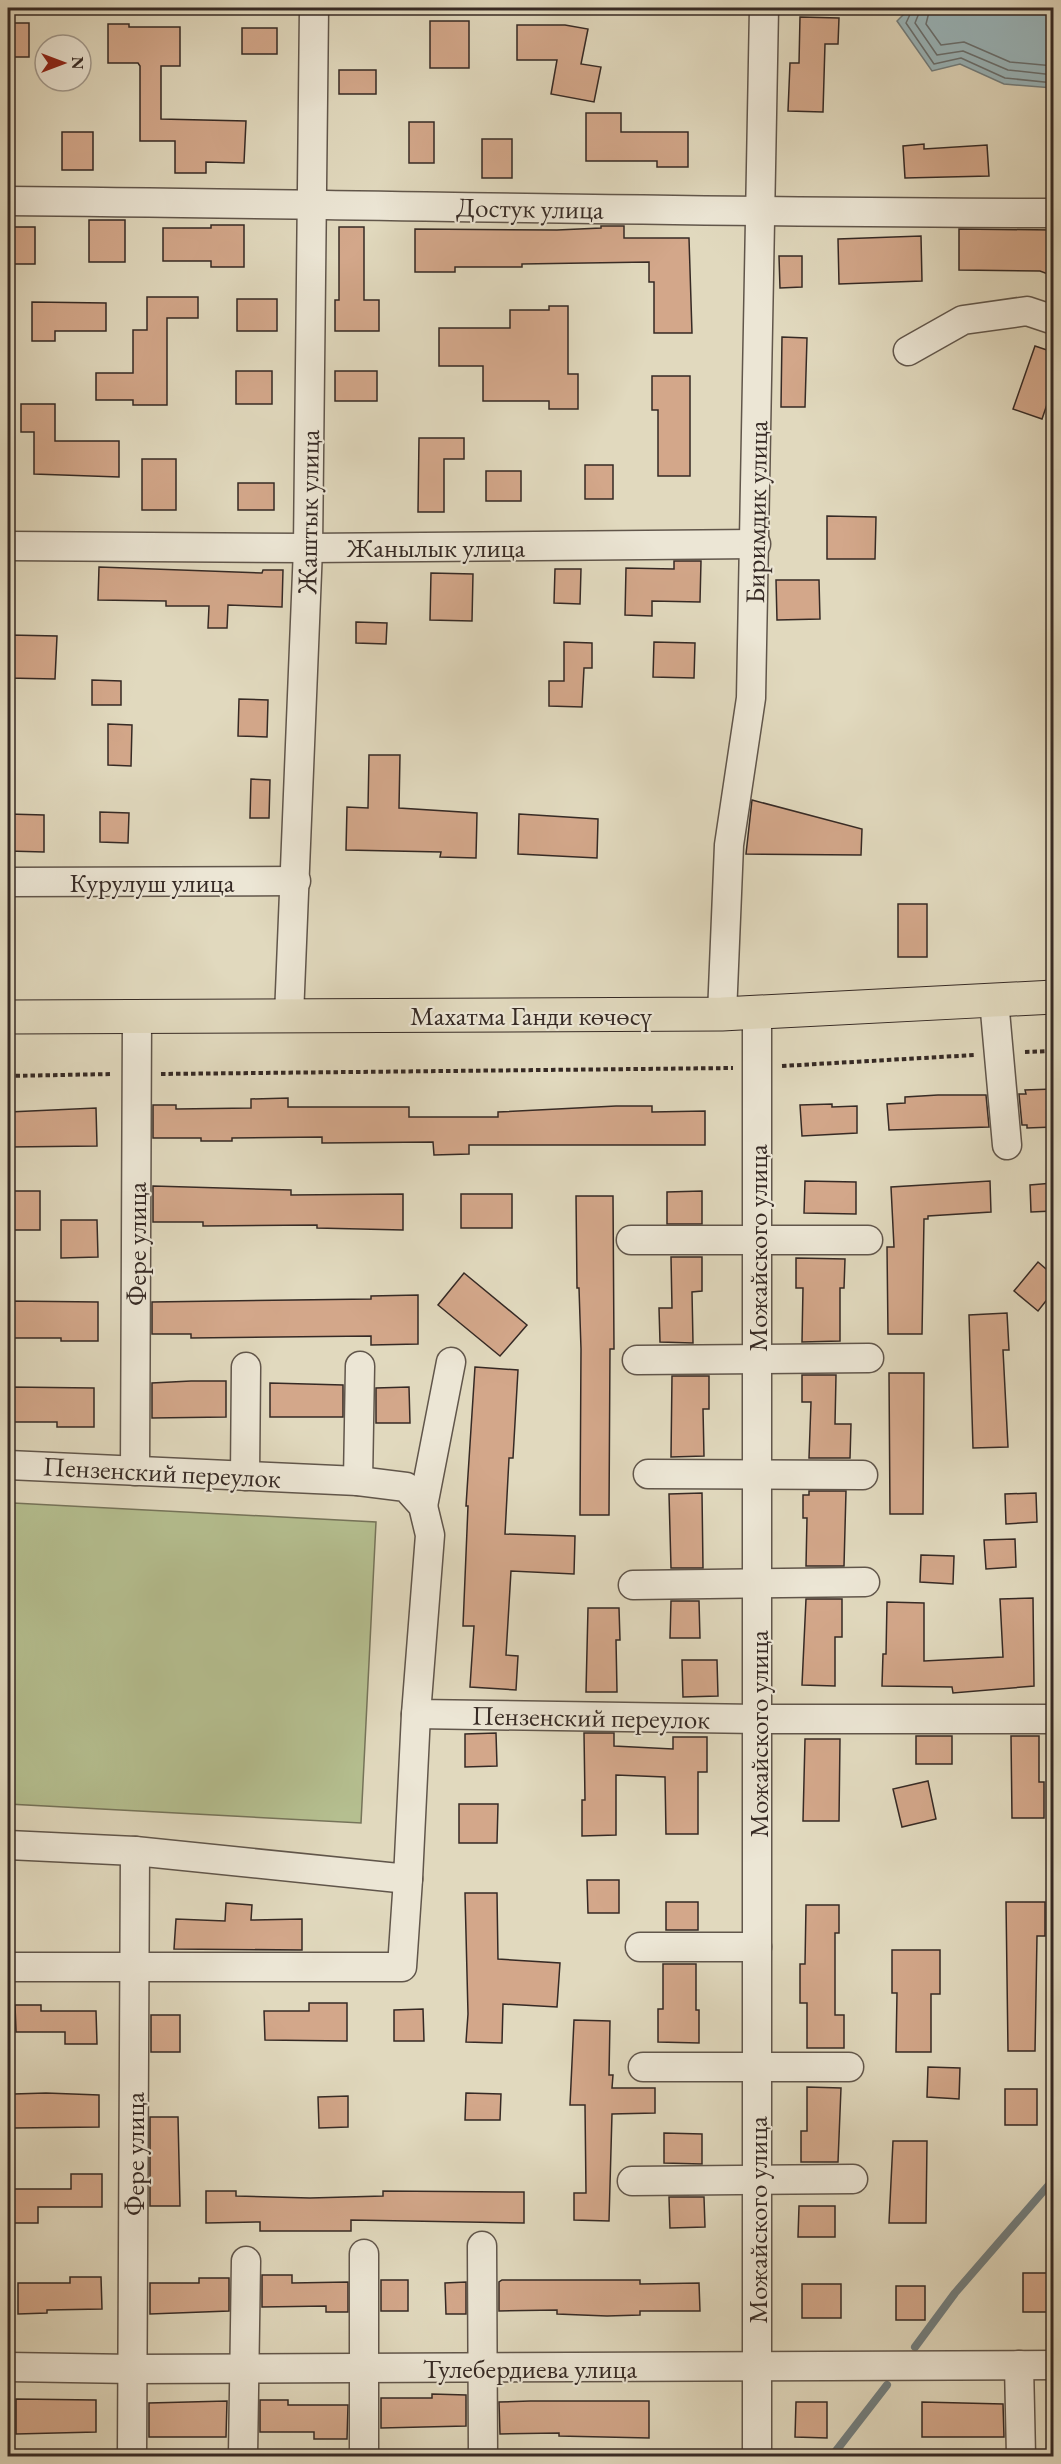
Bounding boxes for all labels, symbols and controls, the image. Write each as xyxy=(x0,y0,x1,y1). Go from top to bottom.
north arrow xyxy=(33,33,93,93)
text: N xyxy=(67,57,88,70)
street label: Достук улица xyxy=(456,189,604,227)
street label: Биримдик улица xyxy=(737,420,775,604)
street label: Жаштык улица xyxy=(289,429,327,596)
street label: Жанылык улица xyxy=(346,530,526,565)
street label: Курулуш улица xyxy=(69,865,235,900)
street label: Махатма Ганди көчөсү xyxy=(410,998,653,1033)
street label: Можайского улица xyxy=(740,1144,775,1352)
street label: Фере улица xyxy=(119,1182,154,1306)
street label: Пензенский переулок xyxy=(42,1448,282,1496)
street label: Можайского улица xyxy=(741,1630,776,1838)
street label: Пензенский переулок xyxy=(472,1697,711,1737)
street label: Фере улица xyxy=(117,2092,152,2216)
street label: Можайского улица xyxy=(740,2116,775,2324)
street label: Тулебердиева улица xyxy=(423,2351,637,2386)

